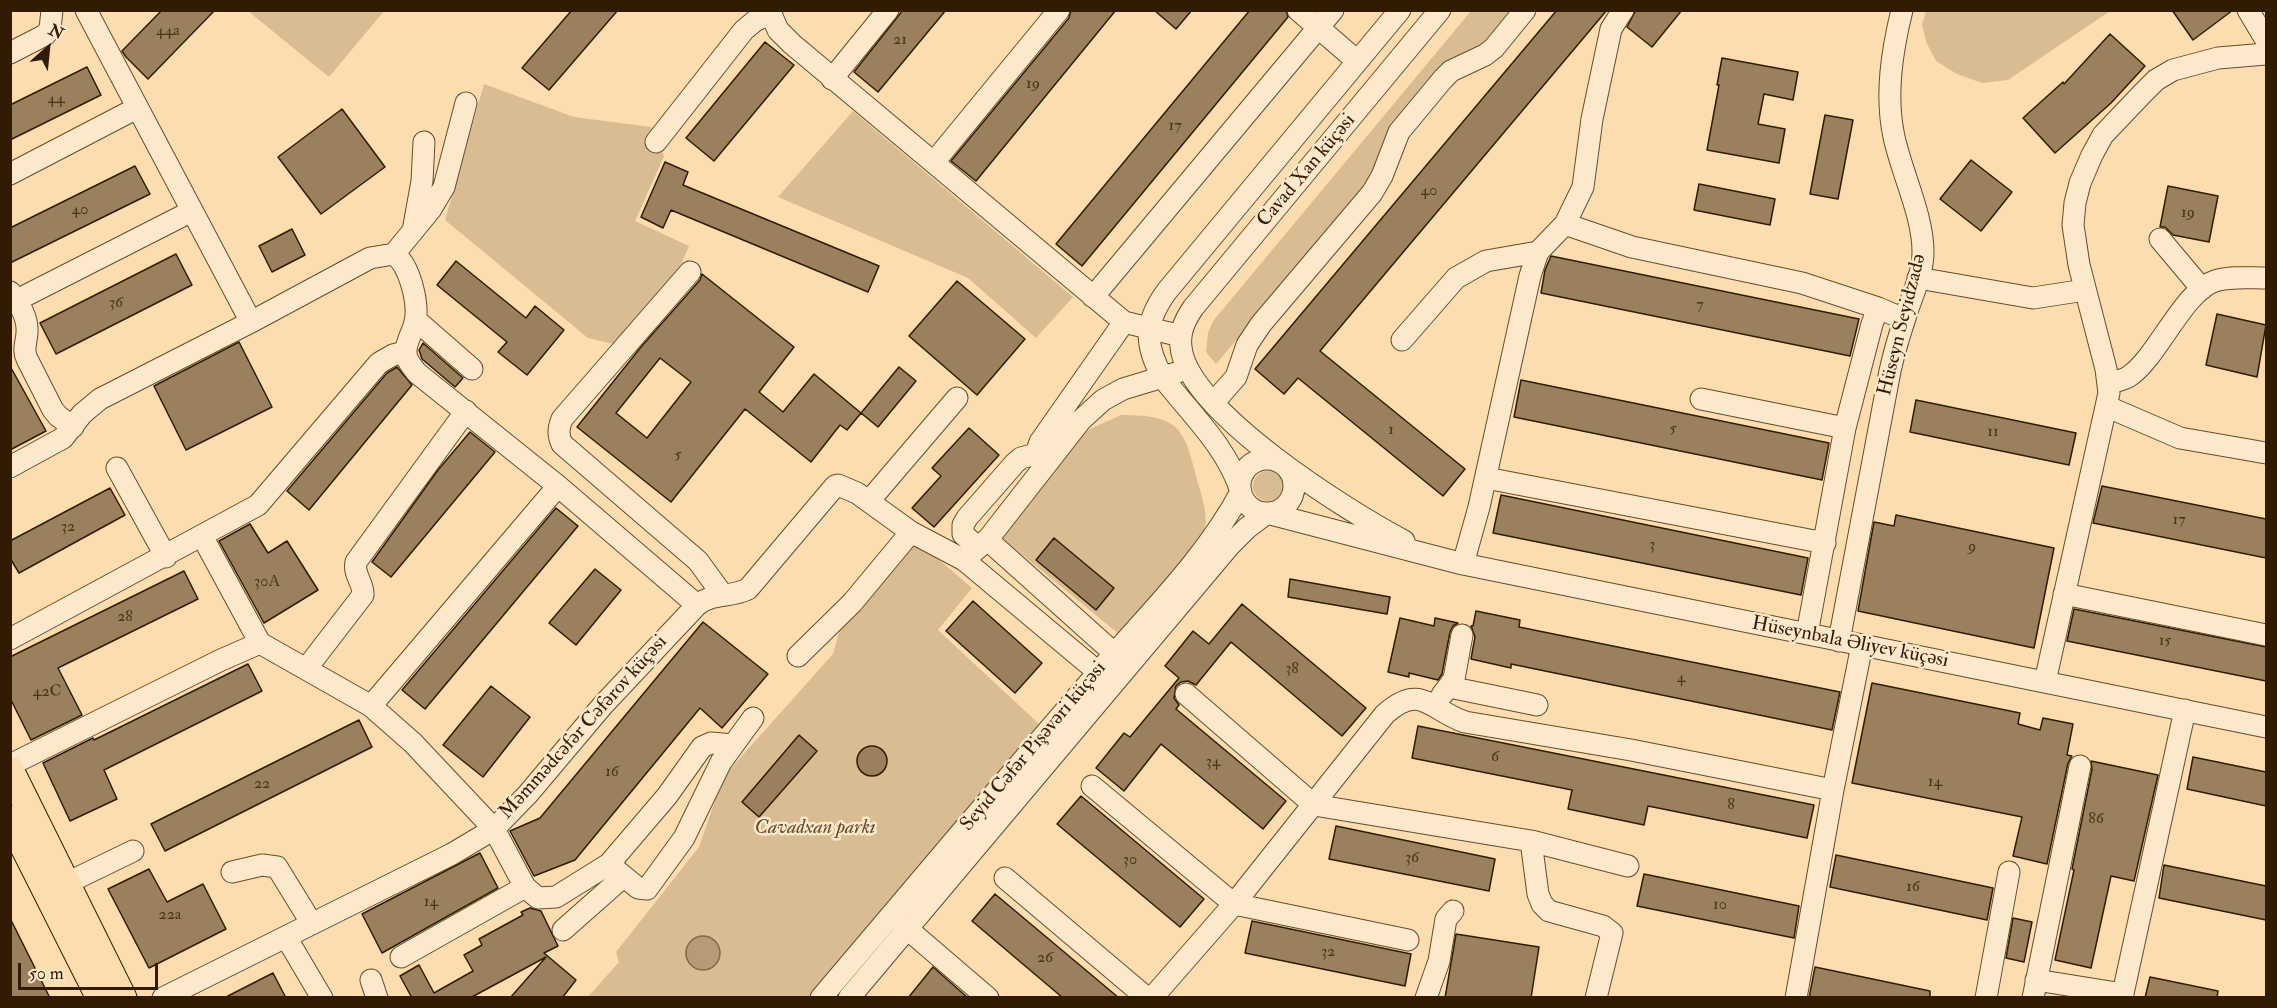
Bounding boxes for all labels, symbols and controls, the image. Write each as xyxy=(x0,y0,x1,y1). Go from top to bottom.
north arrow xyxy=(18,18,78,78)
text: N xyxy=(45,20,67,44)
house number: 44a xyxy=(156,22,180,42)
house number: 21 xyxy=(893,31,907,51)
house number: 19 xyxy=(1026,75,1040,95)
house number: 44 xyxy=(47,90,65,110)
street label: Cavad Xan küçəsi xyxy=(1253,110,1361,232)
house number: 17 xyxy=(1168,117,1182,137)
house number: 40 xyxy=(1421,182,1437,202)
house number: 40 xyxy=(72,201,88,221)
house number: 19 xyxy=(2181,204,2195,224)
street label: Hüseyn Seyidzadə xyxy=(1874,252,1932,398)
house number: 36 xyxy=(109,294,123,314)
house number: 7 xyxy=(1696,296,1704,316)
house number: 5 xyxy=(1669,420,1677,440)
house number: 1 xyxy=(1388,421,1394,441)
house number: 11 xyxy=(1987,423,1999,443)
house number: 5 xyxy=(674,446,682,466)
house number: 17 xyxy=(2172,511,2186,531)
house number: 32 xyxy=(61,518,75,538)
house number: 3 xyxy=(1649,536,1655,556)
house number: 9 xyxy=(1968,538,1976,558)
house number: 30А xyxy=(254,573,280,593)
house number: 28 xyxy=(117,608,133,628)
street label: Hüseynbala Əliyev küçəsi xyxy=(1750,612,1950,674)
street label: Məmmədcəfər Cəfərov küçəsi xyxy=(495,631,673,825)
house number: 15 xyxy=(2159,632,2171,652)
street label: Seyid Cəfər Pişəvəri küçəsi xyxy=(956,657,1112,837)
house number: 38 xyxy=(1285,660,1299,680)
house number: 4 xyxy=(1677,669,1685,689)
house number: 42C xyxy=(33,683,61,703)
house number: 6 xyxy=(1491,748,1499,768)
house number: 34 xyxy=(1206,753,1220,773)
house number: 16 xyxy=(605,763,619,783)
house number: 14 xyxy=(1928,773,1942,793)
house number: 22 xyxy=(254,775,270,795)
house number: 8 xyxy=(1727,796,1735,816)
house number: 86 xyxy=(2088,810,2104,830)
park label: Cavadxan parkı xyxy=(755,817,875,841)
house number: 36 xyxy=(1405,849,1419,869)
house number: 30 xyxy=(1123,851,1137,871)
house number: 16 xyxy=(1906,878,1920,898)
house number: 14 xyxy=(424,893,438,913)
house number: 10 xyxy=(1713,896,1727,916)
house number: 22a xyxy=(159,906,181,926)
house number: 32 xyxy=(1321,943,1335,963)
house number: 26 xyxy=(1037,949,1053,969)
scale bar xyxy=(21,951,160,989)
text: 50 m xyxy=(29,962,64,985)

